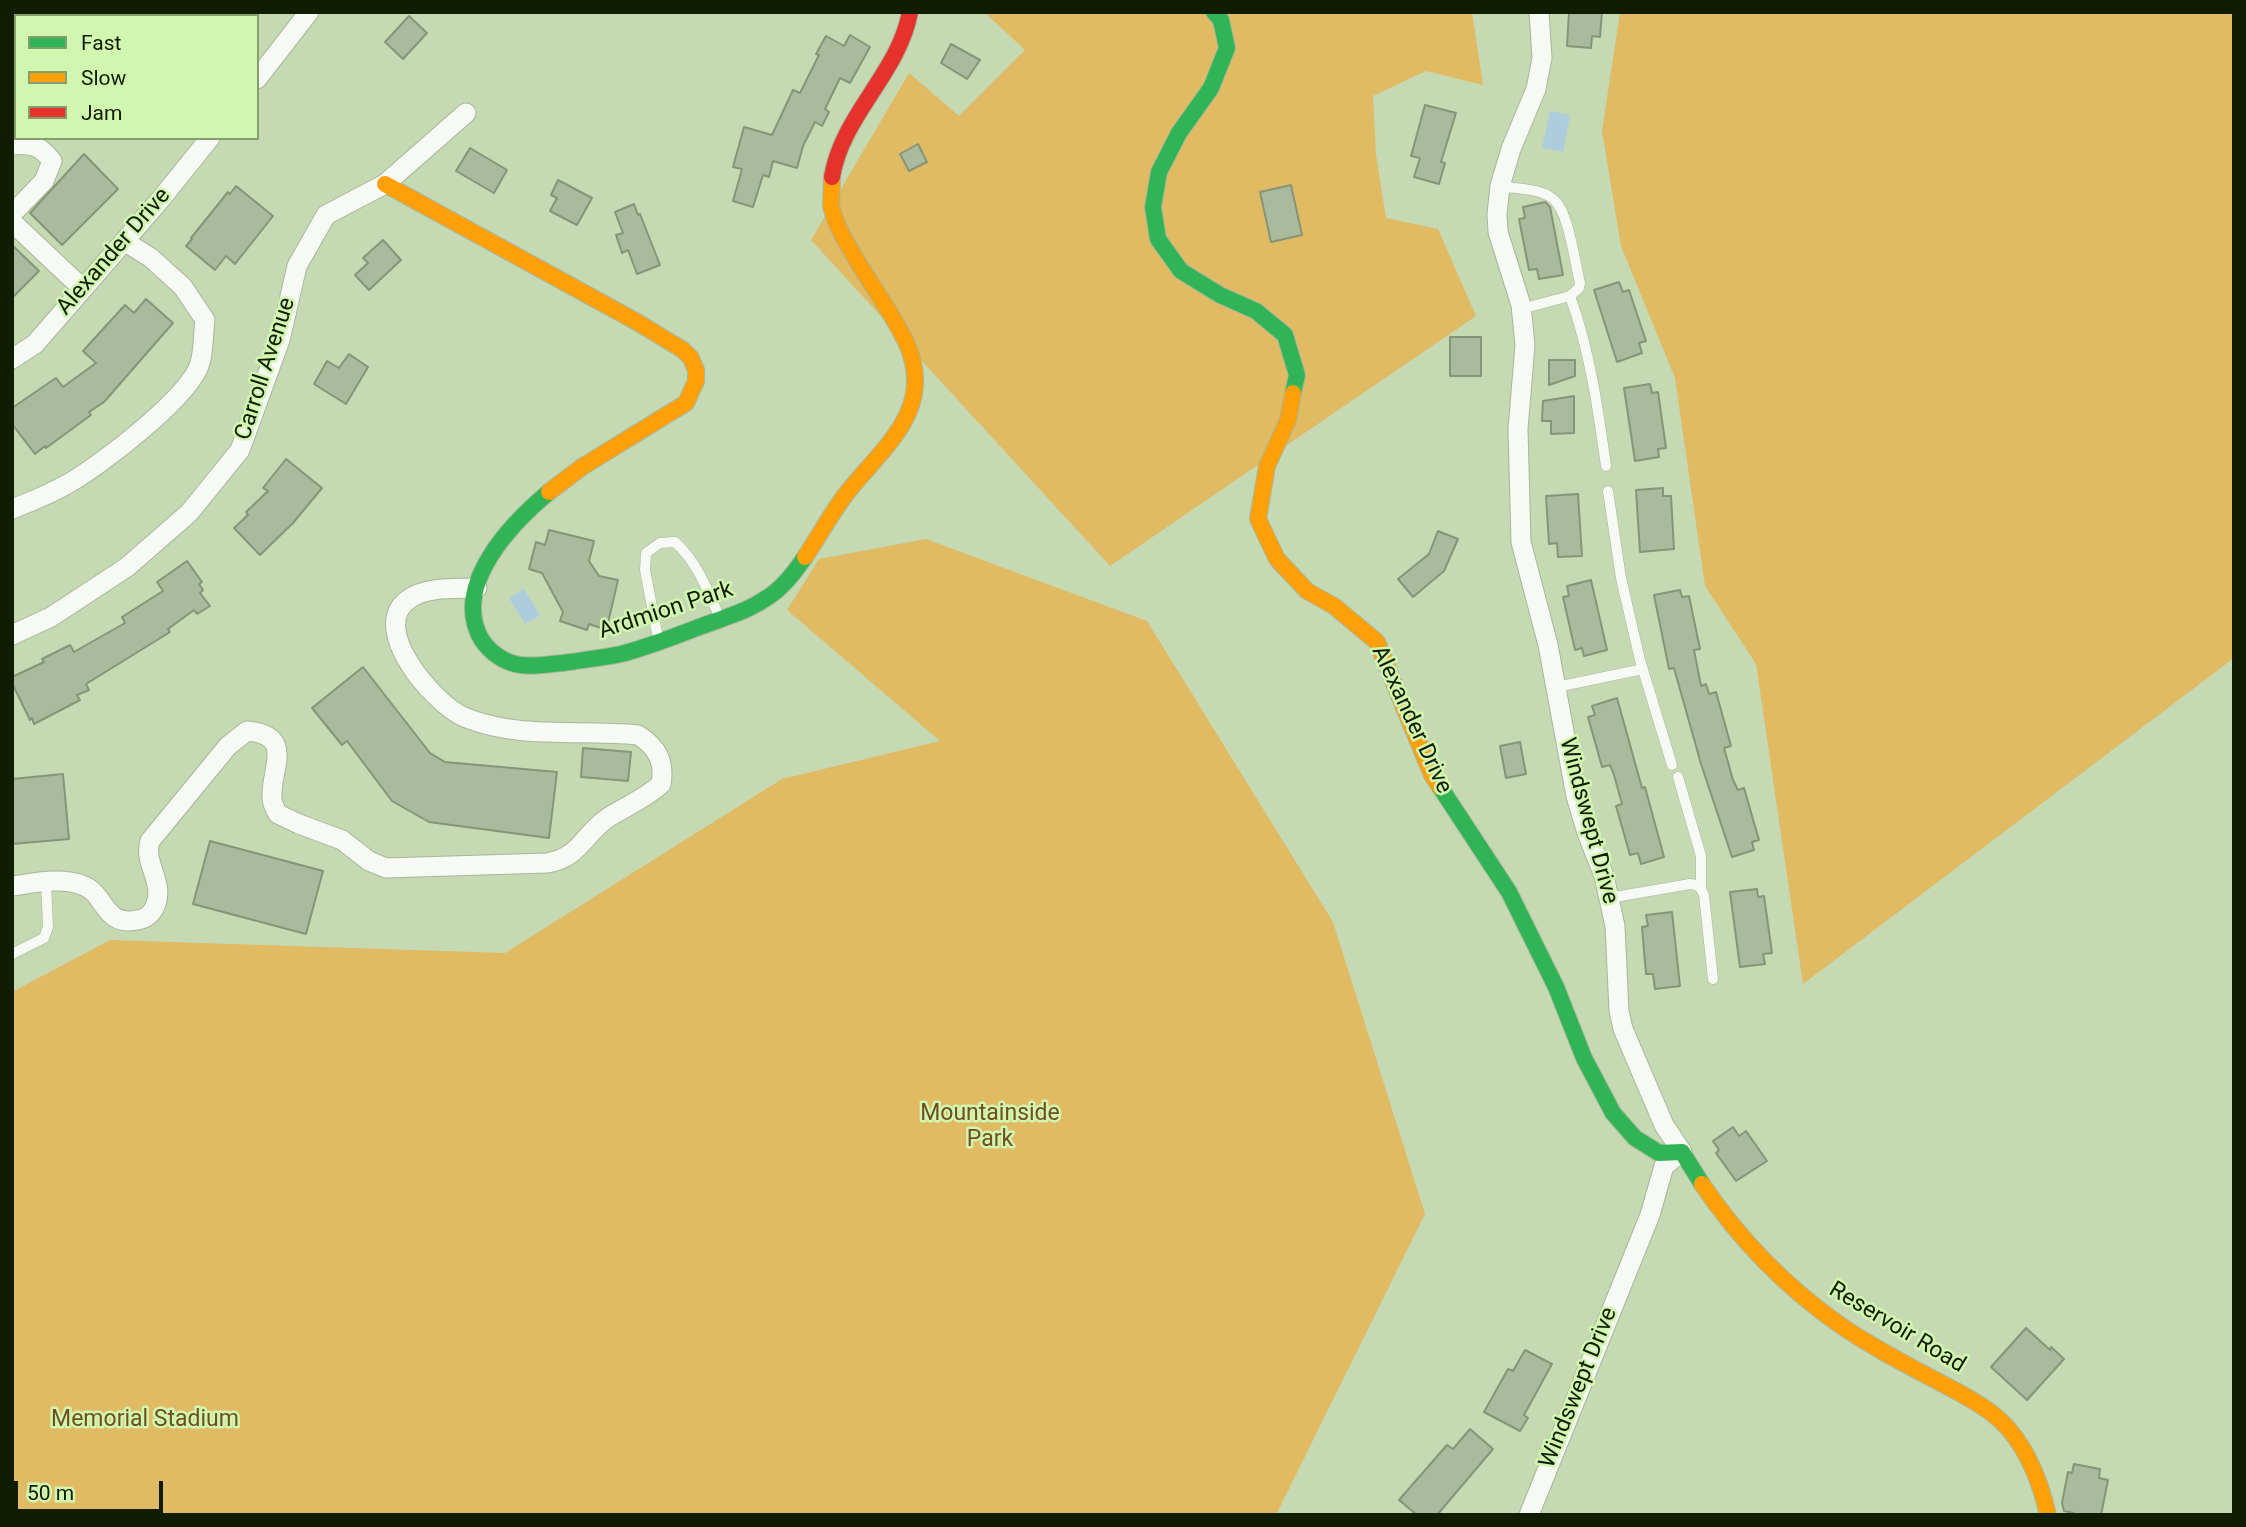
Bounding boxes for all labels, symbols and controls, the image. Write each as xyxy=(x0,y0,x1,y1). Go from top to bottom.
legend xyxy=(14,14,259,140)
text: Fast xyxy=(81,31,121,55)
text: Slow xyxy=(81,66,126,90)
text: Jam xyxy=(81,101,122,125)
street label: Alexander Drive xyxy=(51,183,177,321)
street label: Carroll Avenue xyxy=(230,294,302,444)
street label: Ardmion Park xyxy=(596,576,736,646)
street label: Alexander Drive xyxy=(1365,642,1457,798)
street label: Windswept Drive xyxy=(1553,735,1623,907)
park label: Mountainside Park xyxy=(920,1100,1060,1154)
street label: Reservoir Road xyxy=(1824,1276,1970,1380)
street label: Windswept Drive xyxy=(1534,1304,1624,1472)
park label: Memorial Stadium xyxy=(51,1406,239,1434)
scale bar xyxy=(18,1468,166,1512)
text: 50 m xyxy=(27,1481,74,1505)

